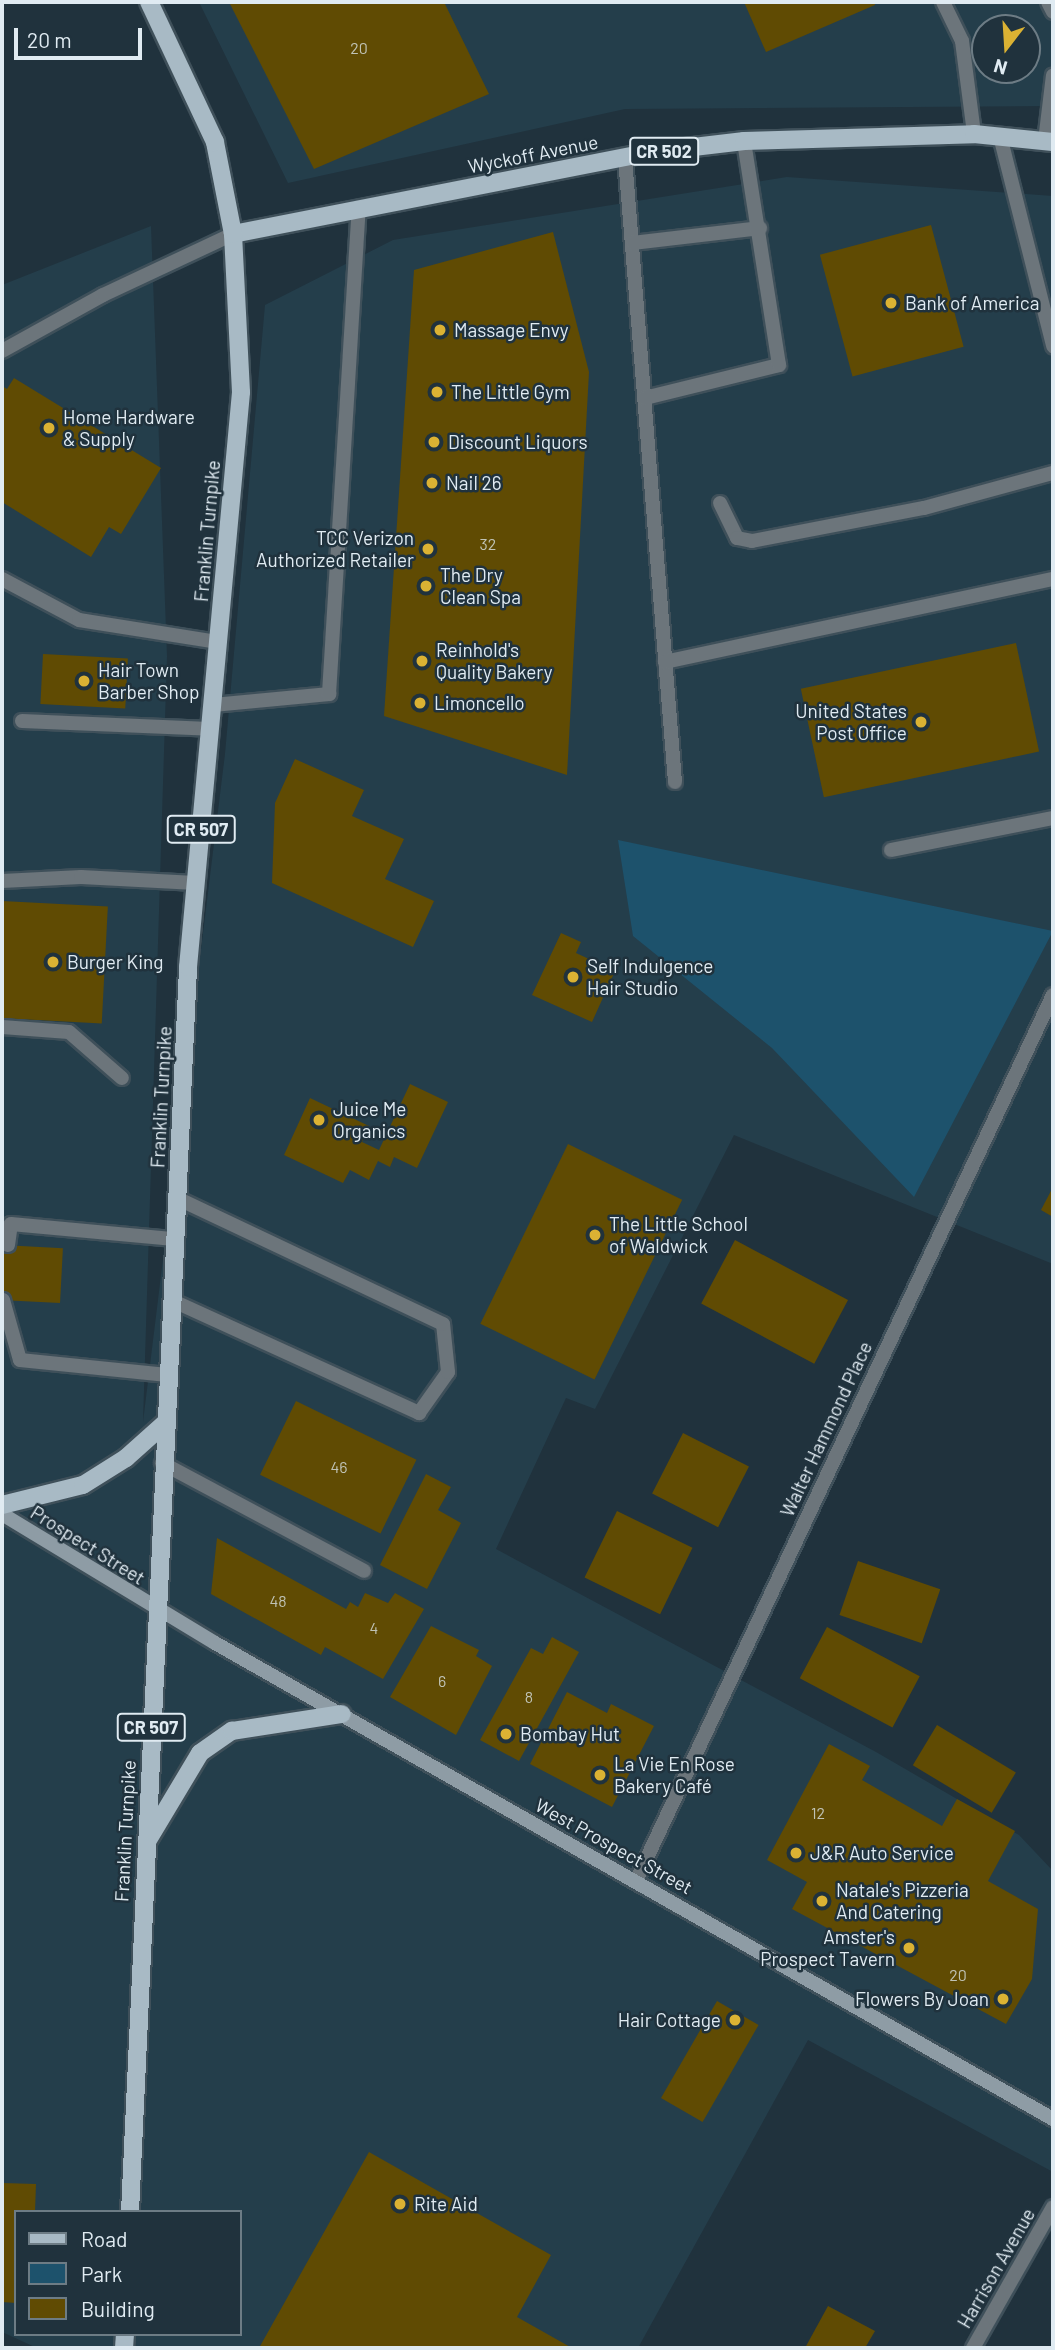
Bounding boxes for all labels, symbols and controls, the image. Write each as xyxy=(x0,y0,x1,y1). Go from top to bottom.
scale bar xyxy=(18,14,145,58)
north arrow xyxy=(971,14,1041,84)
text: 20 m xyxy=(27,27,72,52)
house number: 20 xyxy=(350,38,368,58)
text: N xyxy=(991,55,1010,80)
street label: Wyckoff Avenue xyxy=(466,130,600,178)
road number: CR 502 xyxy=(629,136,699,166)
place label: Bank of America xyxy=(905,292,1039,314)
marker: Bank of America xyxy=(883,295,899,311)
place label: Massage Envy xyxy=(454,319,568,341)
marker: Massage Envy xyxy=(432,322,448,338)
place label: The Little Gym xyxy=(451,381,570,403)
marker: The Little Gym xyxy=(429,384,445,400)
place label: Home Hardware & Supply xyxy=(63,406,195,450)
marker: Home Hardware & Supply xyxy=(41,420,57,436)
place label: Discount Liquors xyxy=(448,431,588,453)
marker: Discount Liquors xyxy=(426,434,442,450)
street label: Franklin Turnpike xyxy=(189,459,225,603)
place label: Nail 26 xyxy=(446,472,502,494)
marker: Nail 26 xyxy=(424,475,440,491)
place label: TCC Verizon Authorized Retailer xyxy=(256,527,414,571)
house number: 32 xyxy=(480,534,496,554)
marker: TCC Verizon Authorized Retailer xyxy=(420,541,436,557)
place label: The Dry Clean Spa xyxy=(440,564,521,608)
marker: The Dry Clean Spa xyxy=(418,578,434,594)
place label: Reinhold's Quality Bakery xyxy=(436,639,553,683)
marker: Reinhold's Quality Bakery xyxy=(414,653,430,669)
place label: Hair Town Barber Shop xyxy=(98,659,200,703)
marker: Hair Town Barber Shop xyxy=(76,673,92,689)
place label: Limoncello xyxy=(434,692,525,714)
marker: Limoncello xyxy=(412,695,428,711)
place label: United States Post Office xyxy=(795,700,907,744)
marker: United States Post Office xyxy=(913,714,929,730)
road number: CR 507 xyxy=(166,814,236,844)
place label: Burger King xyxy=(67,951,163,973)
marker: Burger King xyxy=(45,954,61,970)
place label: Self Indulgence Hair Studio xyxy=(587,955,713,999)
marker: Self Indulgence Hair Studio xyxy=(565,969,581,985)
street label: Franklin Turnpike xyxy=(146,1025,176,1169)
place label: Juice Me Organics xyxy=(333,1098,406,1142)
marker: Juice Me Organics xyxy=(311,1112,327,1128)
place label: The Little School of Waldwick xyxy=(609,1213,748,1257)
marker: The Little School of Waldwick xyxy=(587,1227,603,1243)
street label: Walter Hammond Place xyxy=(775,1338,877,1520)
house number: 46 xyxy=(330,1457,348,1477)
street label: Prospect Street xyxy=(27,1501,149,1589)
house number: 48 xyxy=(269,1591,287,1611)
house number: 4 xyxy=(370,1618,378,1638)
house number: 6 xyxy=(438,1671,446,1691)
house number: 8 xyxy=(525,1687,533,1707)
road number: CR 507 xyxy=(116,1712,186,1742)
place label: Bombay Hut xyxy=(520,1723,620,1745)
marker: Bombay Hut xyxy=(498,1726,514,1742)
place label: La Vie En Rose Bakery Café xyxy=(614,1753,735,1797)
street label: Franklin Turnpike xyxy=(110,1759,140,1903)
marker: La Vie En Rose Bakery Café xyxy=(592,1767,608,1783)
street label: West Prospect Street xyxy=(531,1793,697,1899)
house number: 12 xyxy=(811,1803,825,1823)
place label: J&R Auto Service xyxy=(810,1842,954,1864)
marker: J&R Auto Service xyxy=(788,1845,804,1861)
place label: Natale's Pizzeria And Catering xyxy=(836,1879,969,1923)
marker: Natale's Pizzeria And Catering xyxy=(814,1893,830,1909)
place label: Amster's Prospect Tavern xyxy=(760,1926,895,1970)
marker: Amster's Prospect Tavern xyxy=(901,1940,917,1956)
house number: 20 xyxy=(949,1965,967,1985)
place label: Flowers By Joan xyxy=(855,1988,989,2010)
marker: Flowers By Joan xyxy=(995,1991,1011,2007)
place label: Hair Cottage xyxy=(618,2009,721,2031)
marker: Hair Cottage xyxy=(727,2012,743,2028)
place label: Rite Aid xyxy=(414,2193,478,2215)
marker: Rite Aid xyxy=(392,2196,408,2212)
street label: Harrison Avenue xyxy=(952,2204,1040,2332)
legend xyxy=(14,2210,242,2336)
text: Road xyxy=(81,2226,127,2251)
text: Park xyxy=(81,2261,122,2286)
text: Building xyxy=(81,2296,155,2321)

